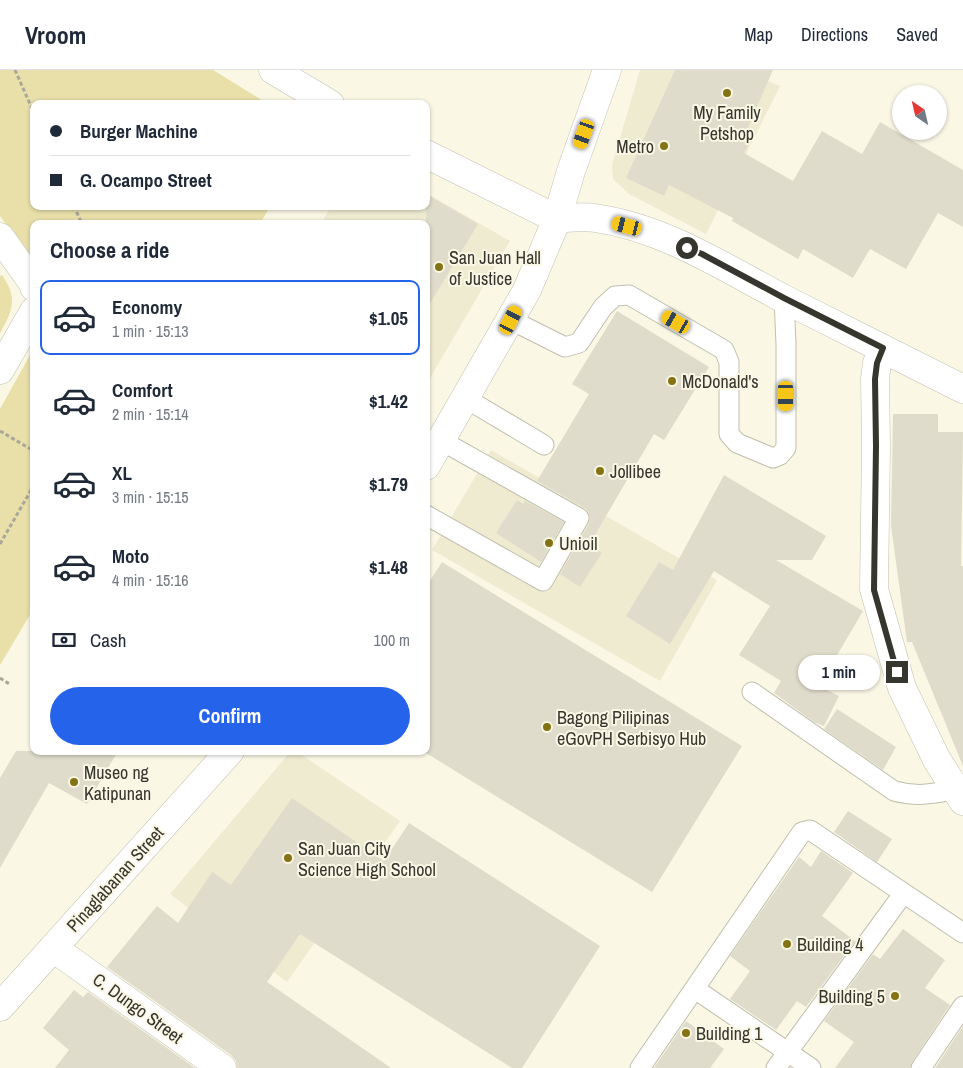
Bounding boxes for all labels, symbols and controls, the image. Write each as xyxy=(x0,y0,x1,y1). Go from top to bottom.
text: Vroom xyxy=(25,19,86,51)
text: Map xyxy=(744,22,773,47)
text: Directions xyxy=(801,22,868,47)
text: Saved xyxy=(896,22,938,47)
north arrow xyxy=(892,85,948,140)
map controls xyxy=(892,85,947,140)
marker: My Family Petshop xyxy=(721,87,733,99)
place label: My Family Petshop xyxy=(693,100,761,146)
car xyxy=(571,117,596,151)
text: Burger Machine xyxy=(80,118,198,144)
place label: Metro xyxy=(616,134,654,159)
marker: Metro xyxy=(658,140,670,152)
text: G. Ocampo Street xyxy=(80,167,212,193)
car xyxy=(610,215,643,237)
text: Choose a ride xyxy=(50,235,169,265)
route start xyxy=(676,237,698,259)
place label: San Juan Hall of Justice xyxy=(449,245,541,291)
marker: San Juan Hall of Justice xyxy=(433,261,445,273)
text: Economy xyxy=(112,294,182,320)
icon: car xyxy=(52,295,97,340)
car xyxy=(497,303,524,337)
text: $1.05 xyxy=(369,305,408,331)
car xyxy=(659,308,692,336)
text: 1 min · 15:13 xyxy=(112,320,189,342)
place label: McDonald's xyxy=(682,369,759,394)
marker: McDonald's xyxy=(666,375,678,387)
text: Comfort xyxy=(112,377,173,403)
icon: car xyxy=(52,378,97,423)
car xyxy=(778,381,793,411)
text: $1.42 xyxy=(369,388,408,414)
text: 2 min · 15:14 xyxy=(112,403,189,425)
place label: Jollibee xyxy=(610,459,661,484)
text: XL xyxy=(112,460,132,486)
icon: car xyxy=(52,461,97,506)
marker: Jollibee xyxy=(594,465,606,477)
text: $1.79 xyxy=(369,471,408,497)
text: 3 min · 15:15 xyxy=(112,486,189,508)
place label: Unioil xyxy=(559,531,598,556)
marker: Unioil xyxy=(543,537,555,549)
text: Moto xyxy=(112,543,149,569)
icon: car xyxy=(52,544,97,589)
text: $1.48 xyxy=(369,554,408,580)
text: 4 min · 15:16 xyxy=(112,569,189,591)
icon: cash xyxy=(50,626,78,654)
text: Cash xyxy=(90,627,126,653)
text: 100 m xyxy=(374,629,410,651)
callout: 1 min xyxy=(797,654,880,690)
text: 1 min xyxy=(822,661,856,683)
route end xyxy=(886,661,908,683)
button: Confirm xyxy=(50,687,410,745)
place label: Bagong Pilipinas eGovPH Serbisyo Hub xyxy=(557,705,706,751)
marker: Bagong Pilipinas eGovPH Serbisyo Hub xyxy=(541,721,553,733)
place label: Museo ng Katipunan xyxy=(84,760,151,806)
marker: Museo ng Katipunan xyxy=(68,776,80,788)
street label: Pinaglabanan Street xyxy=(61,821,169,937)
place label: San Juan City Science High School xyxy=(298,836,436,882)
marker: San Juan City Science High School xyxy=(282,852,294,864)
place label: Building 4 xyxy=(797,932,863,957)
marker: Building 4 xyxy=(781,938,793,950)
street label: C. Dungo Street xyxy=(88,967,188,1049)
place label: Building 5 xyxy=(819,984,885,1009)
marker: Building 5 xyxy=(889,990,901,1002)
place label: Building 1 xyxy=(696,1021,763,1046)
marker: Building 1 xyxy=(680,1027,692,1039)

